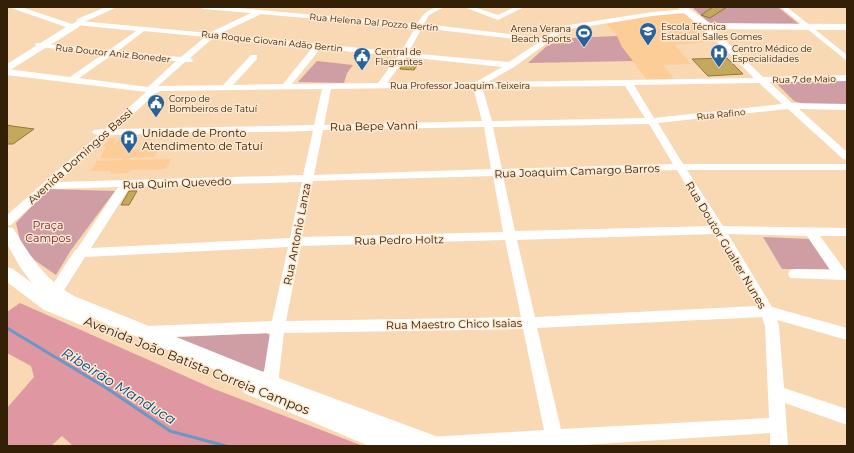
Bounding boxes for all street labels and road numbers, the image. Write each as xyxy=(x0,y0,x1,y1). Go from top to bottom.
street label: Rua Helena Dal Pozzo Bertin xyxy=(309,11,439,33)
street label: Rua Roque Giovani Adão Bertin xyxy=(201,28,343,54)
street label: Rua Doutor Aniz Boneder xyxy=(55,41,171,65)
street label: Rua 7 de Maio xyxy=(772,73,836,85)
street label: Rua Professor Joaquim Teixeira xyxy=(390,80,530,91)
street label: Avenida Domingos Bassi xyxy=(25,105,135,207)
street label: Rua Rafino xyxy=(696,106,746,122)
street label: Rua Bepe Vanni xyxy=(330,118,418,134)
street label: Rua Joaquim Camargo Barros xyxy=(494,161,661,181)
street label: Rua Quim Quevedo xyxy=(122,174,232,192)
street label: Rua Doutor Gualter Nunes xyxy=(682,179,770,312)
street label: Rua Antonio Lanza xyxy=(280,182,314,286)
street label: Rua Pedro Holtz xyxy=(354,232,444,248)
street label: Avenida João Batista Correia Campos xyxy=(82,312,312,418)
street label: Rua Maestro Chico Isaias xyxy=(386,316,523,332)

